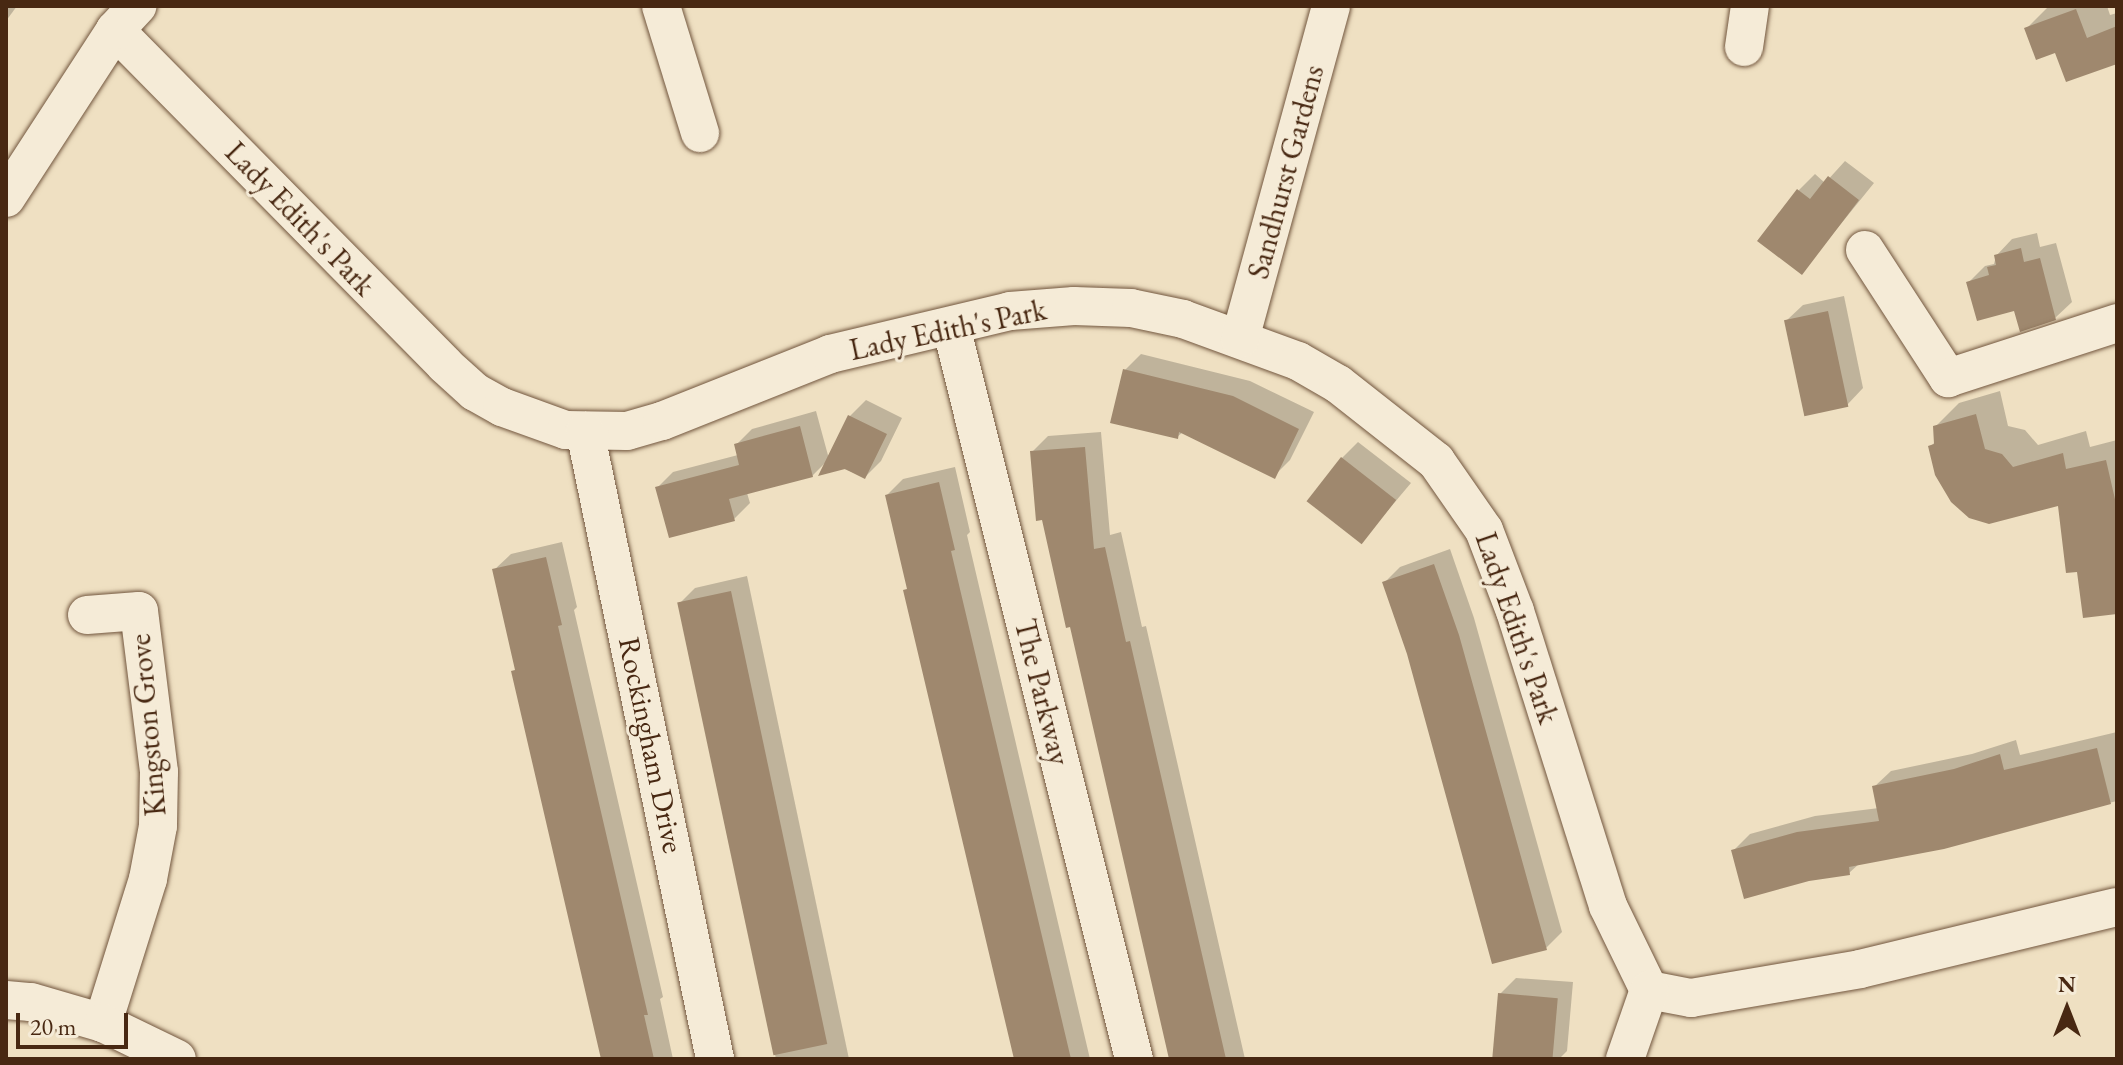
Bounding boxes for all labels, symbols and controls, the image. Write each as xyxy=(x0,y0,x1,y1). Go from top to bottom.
street label: Sandhurst Gardens xyxy=(1240,61,1332,283)
street label: Lady Edith's Park xyxy=(218,134,382,304)
street label: Lady Edith's Park xyxy=(846,292,1050,368)
street label: Lady Edith's Park xyxy=(1467,527,1567,729)
street label: The Parkway xyxy=(1006,615,1078,769)
street label: Kingston Grove xyxy=(122,632,174,818)
street label: Rockingham Drive xyxy=(611,634,691,856)
north arrow xyxy=(2027,969,2107,1049)
text: N xyxy=(2058,970,2076,999)
scale bar xyxy=(20,997,132,1047)
text: 20 m xyxy=(30,1011,77,1042)

